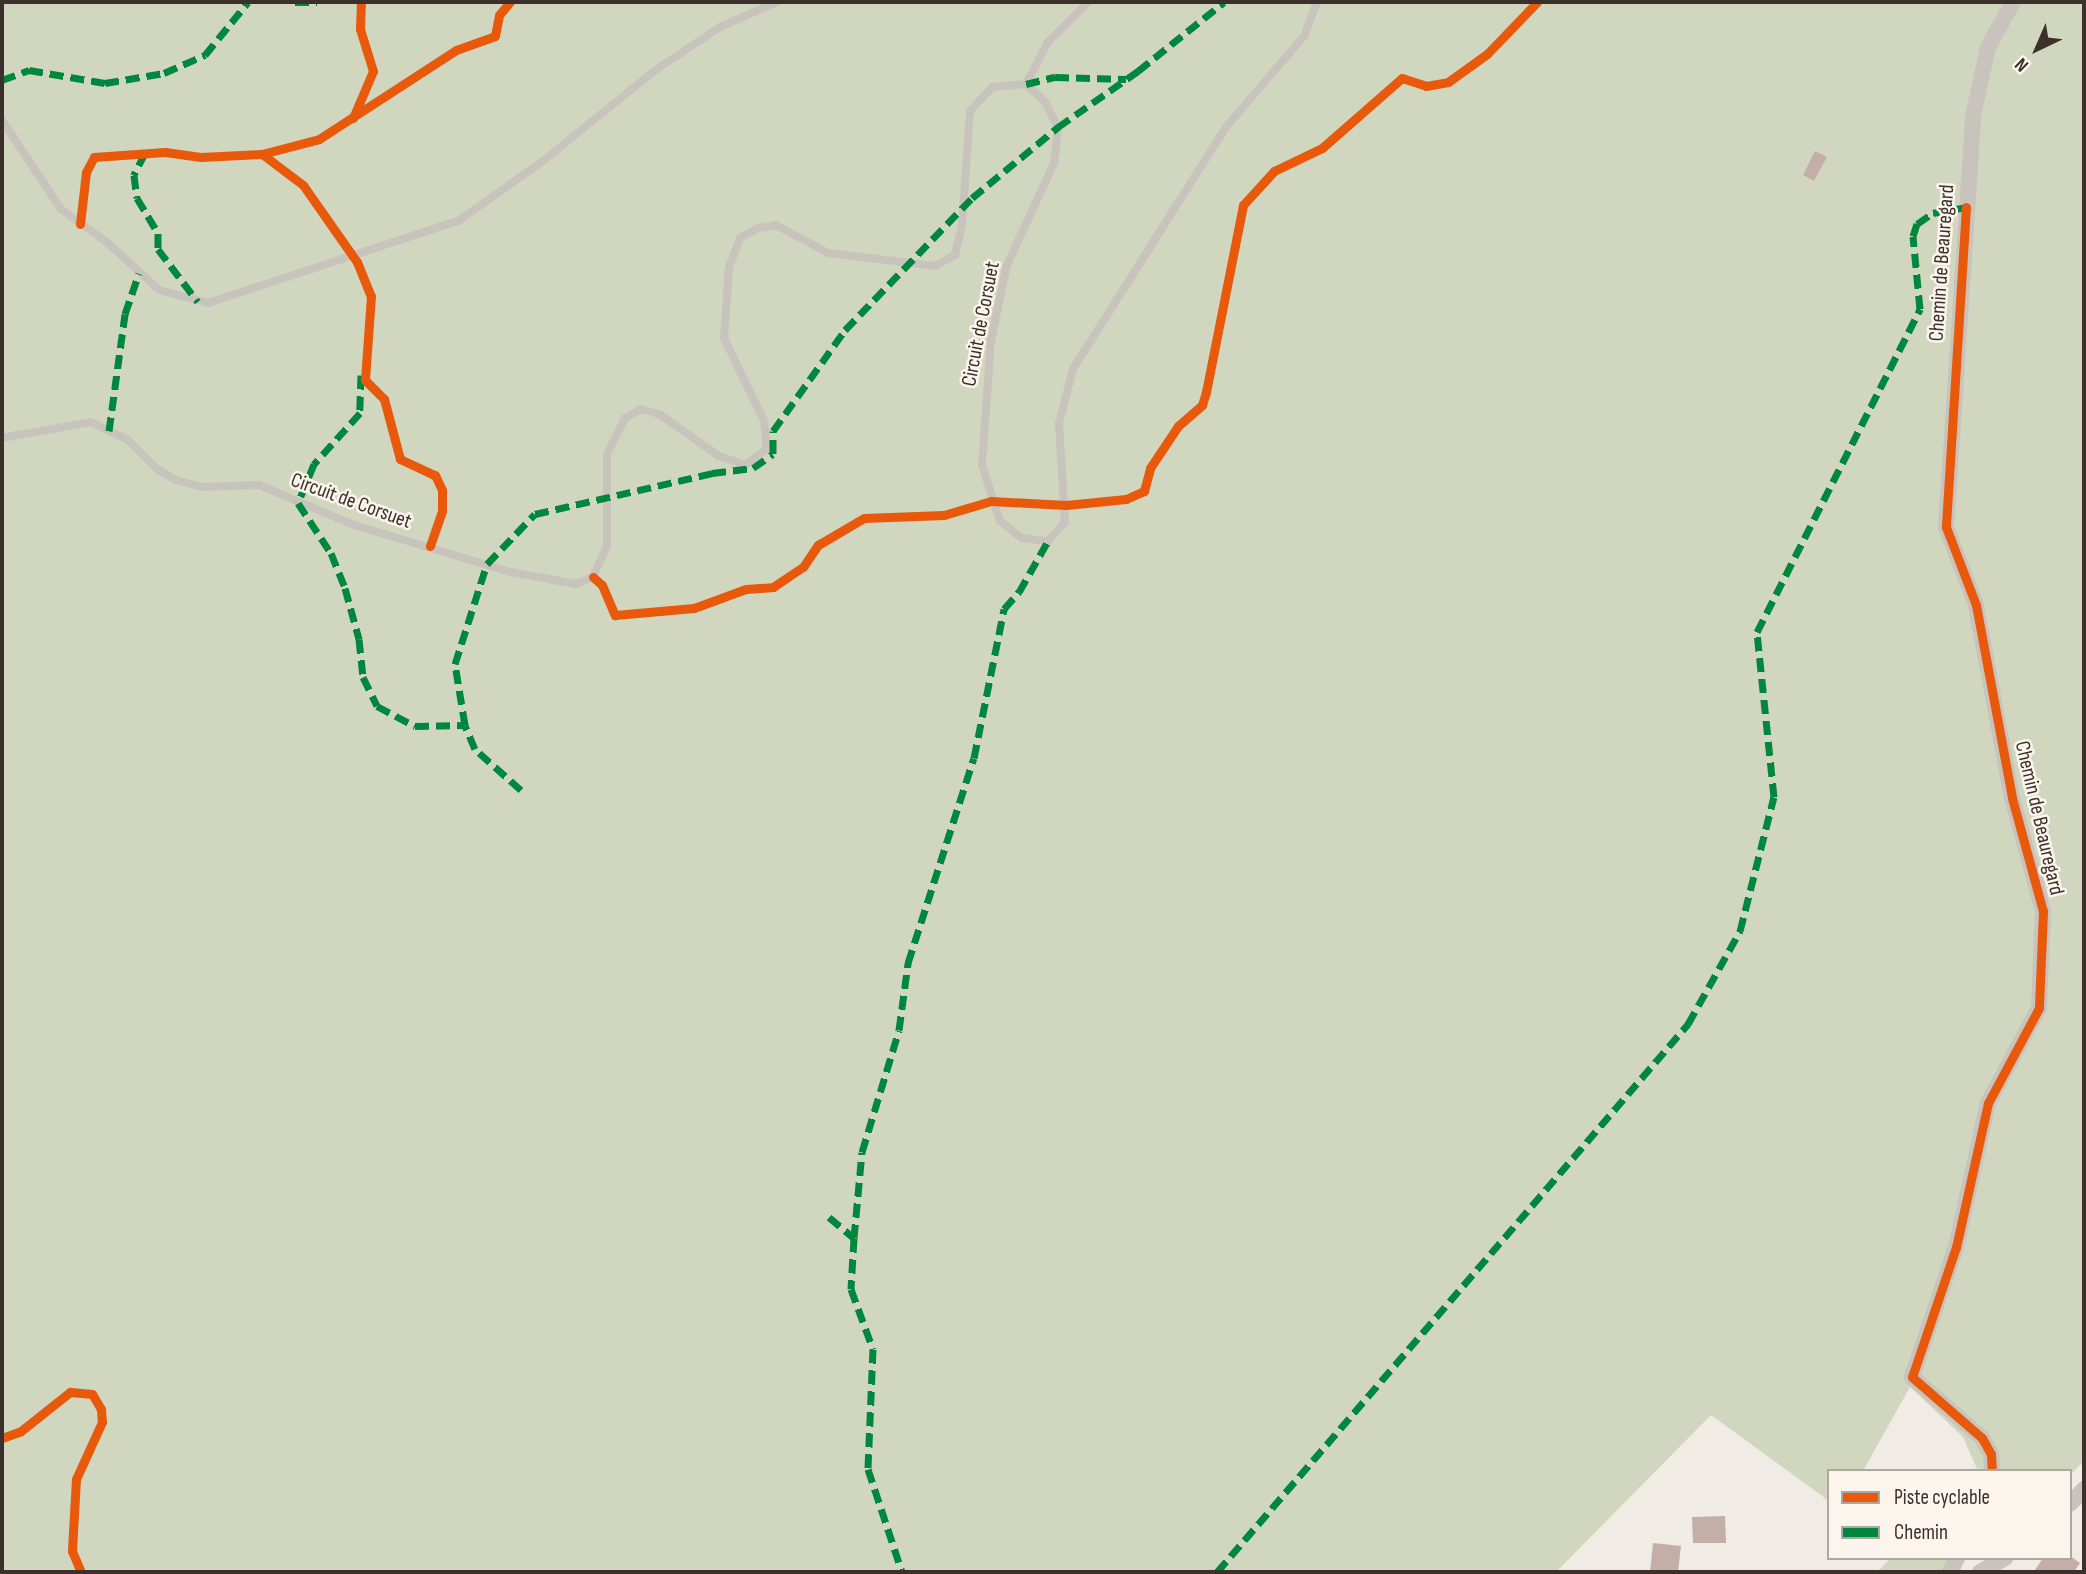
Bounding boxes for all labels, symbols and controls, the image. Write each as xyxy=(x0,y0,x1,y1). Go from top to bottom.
north arrow xyxy=(2002,14,2072,84)
text: N xyxy=(2010,53,2034,76)
street label: Chemin de Beauregard xyxy=(1924,184,1960,342)
street label: Circuit de Corsuet xyxy=(957,259,1005,389)
street label: Circuit de Corsuet xyxy=(287,467,415,535)
street label: Chemin de Beauregard xyxy=(2009,739,2069,897)
legend xyxy=(1827,1469,2072,1560)
text: Piste cyclable xyxy=(1894,1485,1990,1510)
text: Chemin xyxy=(1894,1520,1948,1545)

